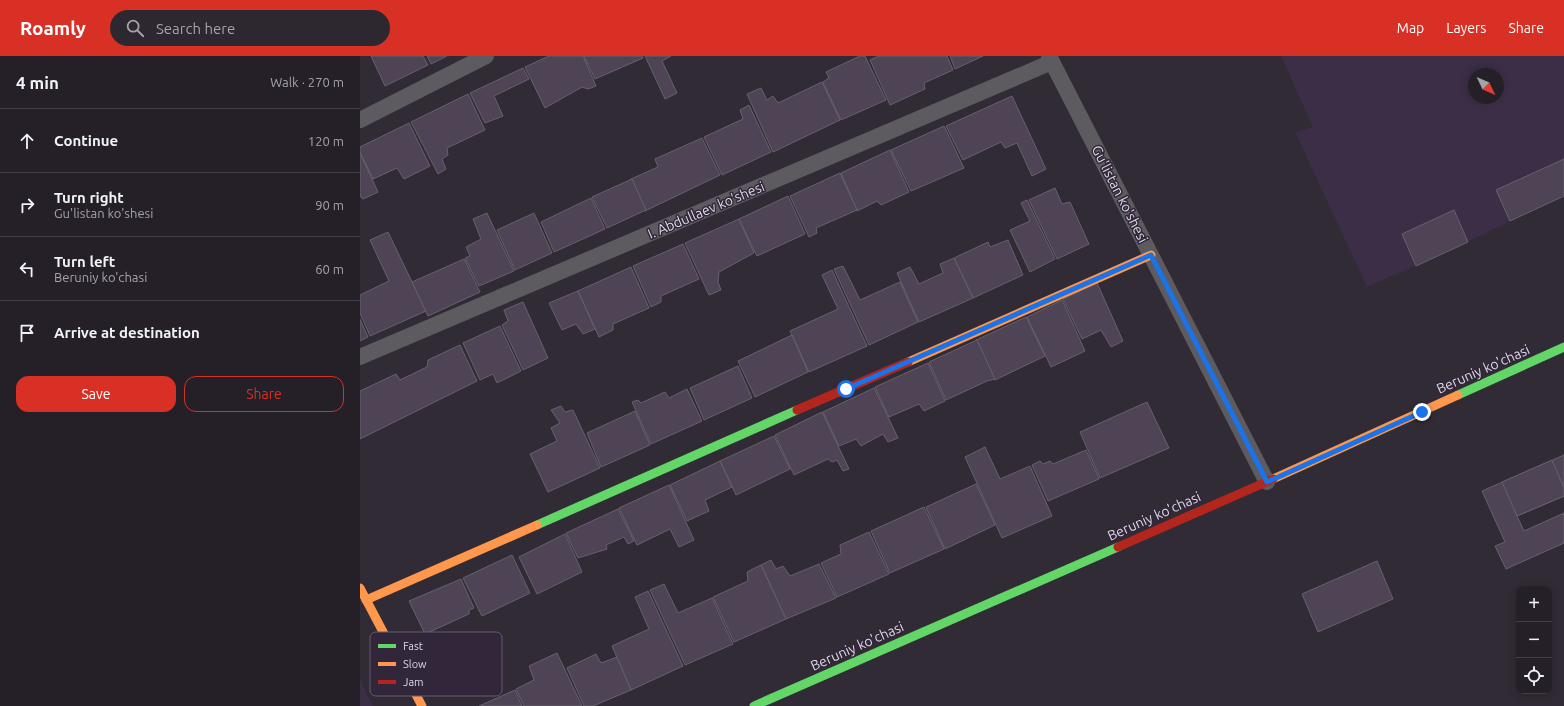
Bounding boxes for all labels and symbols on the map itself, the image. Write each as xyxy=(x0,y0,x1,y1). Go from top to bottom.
north arrow xyxy=(1468,68,1504,104)
street label: Gu'listan ko'shesi xyxy=(1089,143,1151,245)
street label: I. Abdullaev ko'shesi xyxy=(645,178,767,242)
street label: Beruniy ko'chasi xyxy=(1434,341,1532,397)
route start xyxy=(837,380,855,398)
route end xyxy=(1413,403,1431,421)
street label: Beruniy ko'chasi xyxy=(1105,488,1203,544)
street label: Beruniy ko'chasi xyxy=(808,618,906,674)
legend xyxy=(370,632,502,696)
text: Fast xyxy=(403,640,424,652)
text: Slow xyxy=(403,658,427,670)
text: Jam xyxy=(403,676,424,688)

